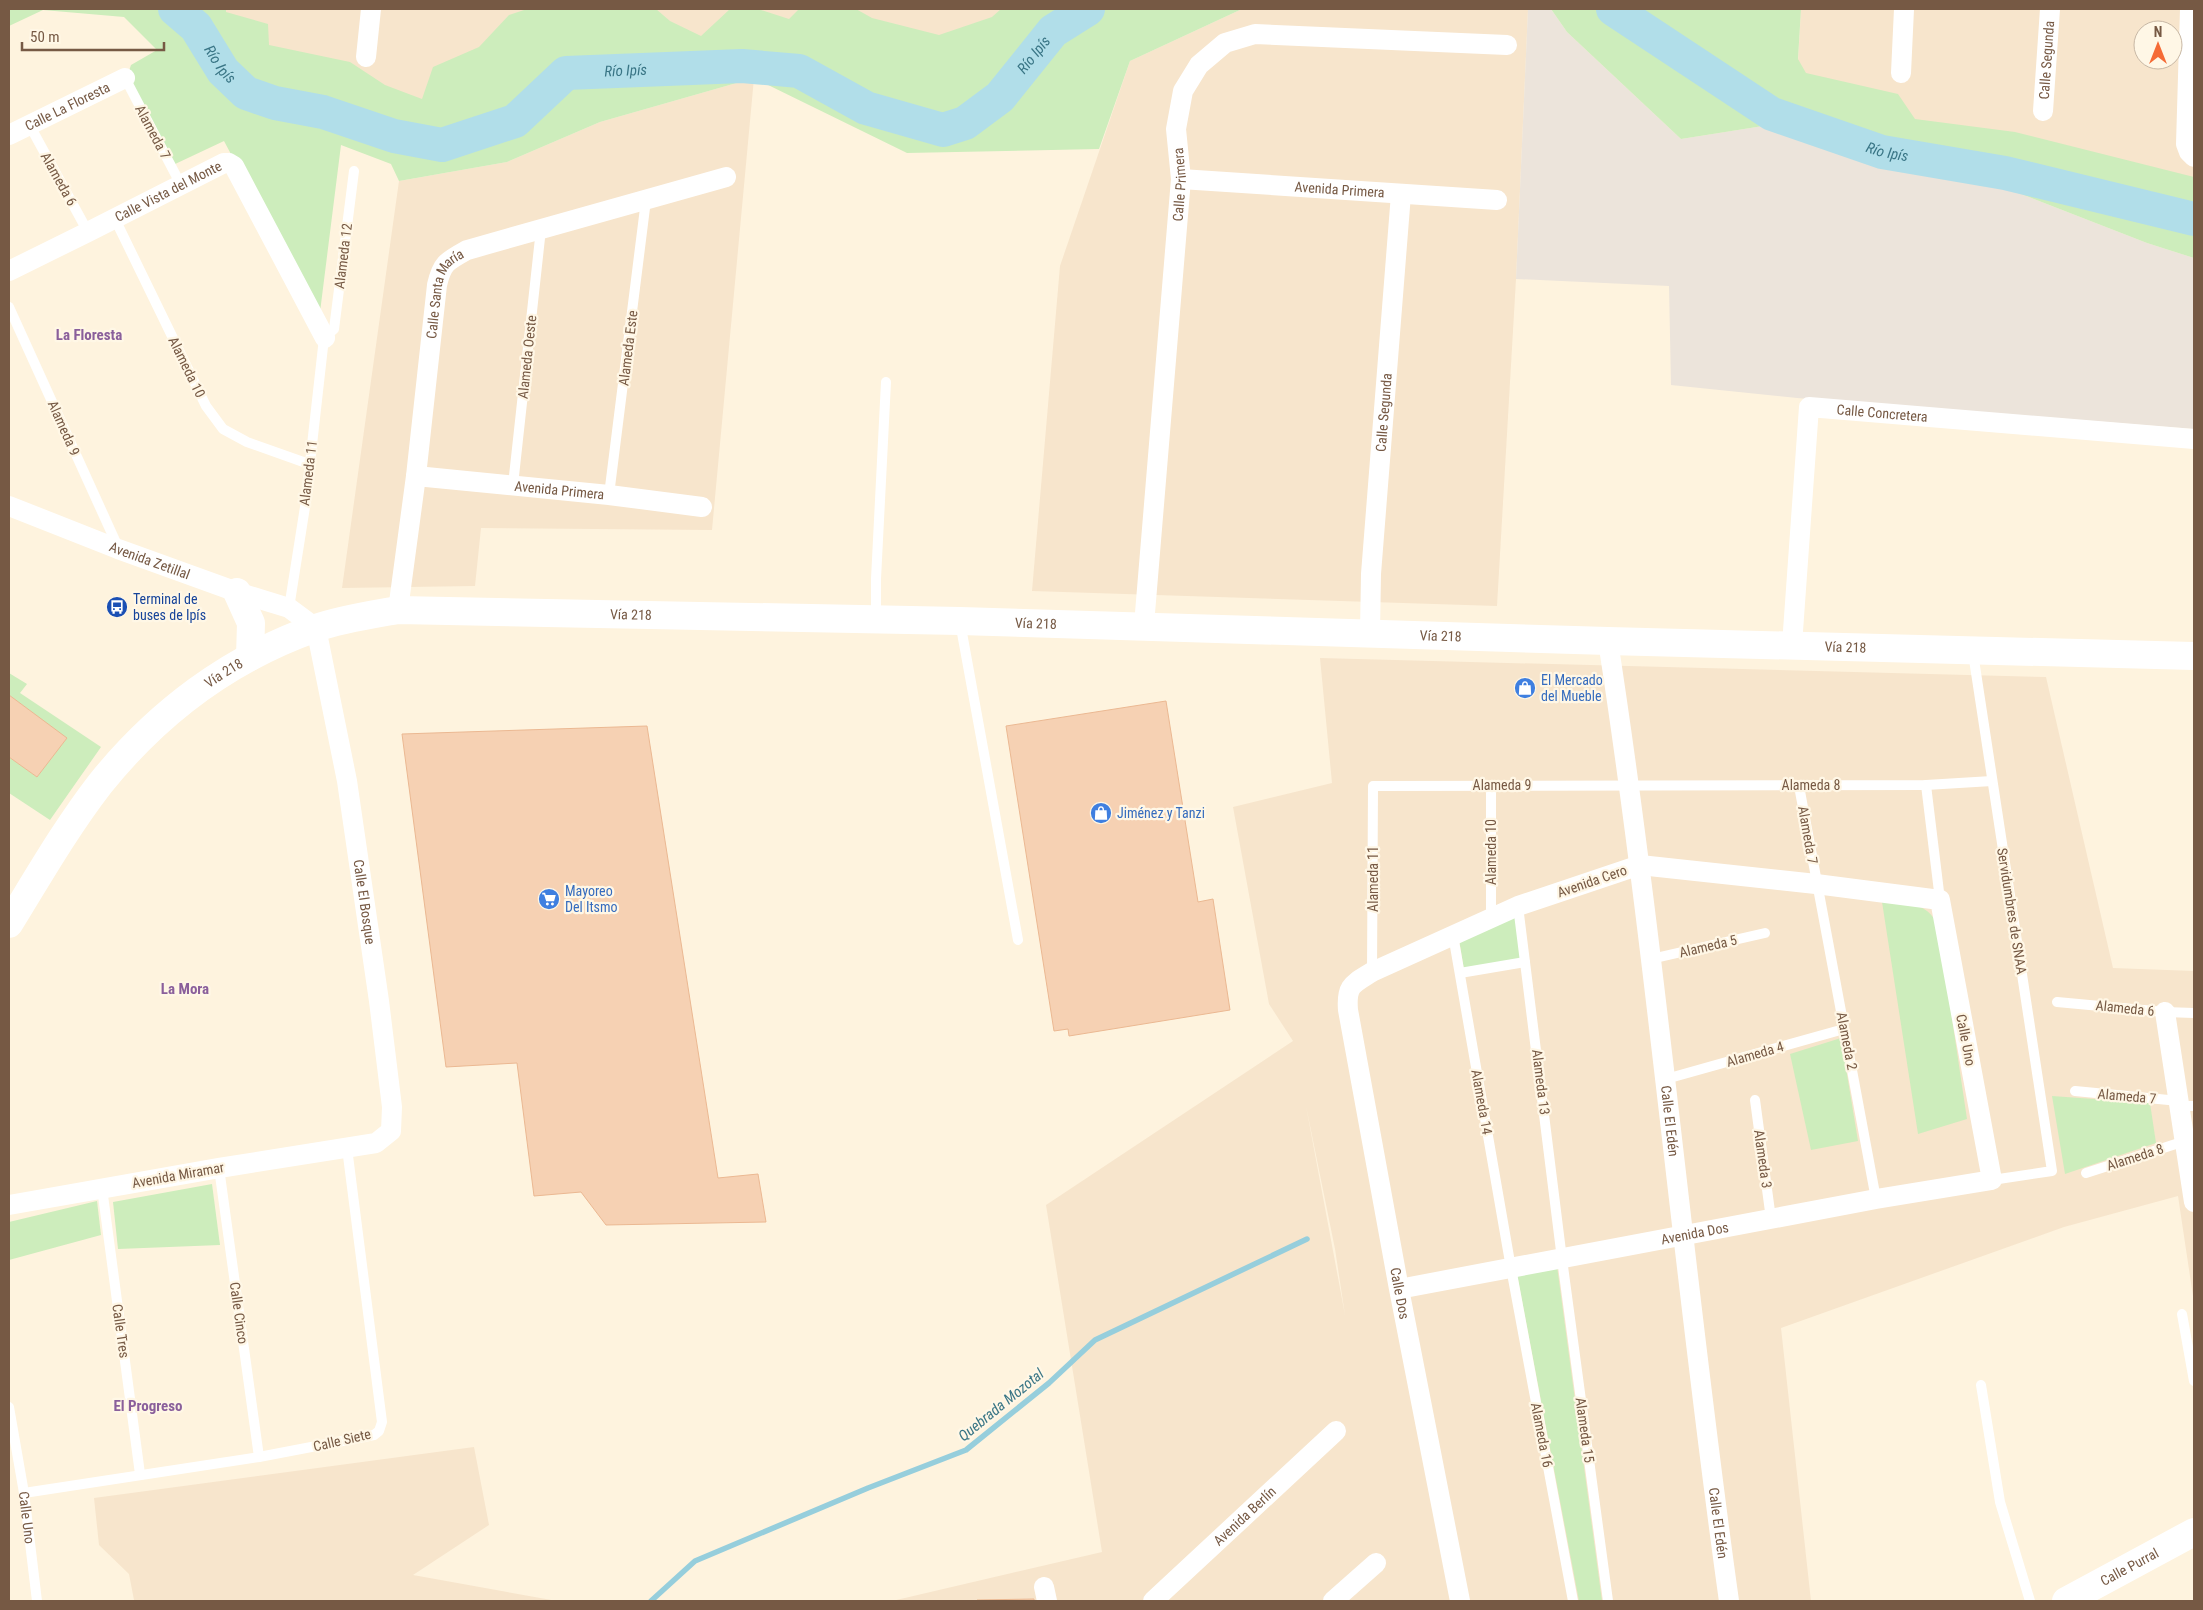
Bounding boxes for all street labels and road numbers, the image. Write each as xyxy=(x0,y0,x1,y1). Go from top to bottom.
street label: Calle Segunda xyxy=(2036,20,2057,100)
street label: Calle La Floresta xyxy=(22,79,112,134)
street label: Alameda 7 xyxy=(132,102,174,162)
street label: Calle Primera xyxy=(1170,147,1189,222)
street label: Alameda 6 xyxy=(38,149,80,209)
street label: Calle Vista del Monte xyxy=(112,157,225,225)
street label: Avenida Primera xyxy=(1294,179,1385,201)
street label: Alameda 12 xyxy=(331,222,355,290)
street label: Calle Santa María xyxy=(423,246,466,340)
street label: Alameda Este xyxy=(615,309,641,387)
street label: Alameda Oeste xyxy=(515,314,539,400)
street label: Alameda 10 xyxy=(165,334,209,400)
street label: Calle Segunda xyxy=(1373,373,1395,452)
street label: Alameda 9 xyxy=(45,398,83,458)
street label: Calle Concretera xyxy=(1836,401,1928,425)
street label: Alameda 11 xyxy=(296,439,320,507)
street label: Avenida Primera xyxy=(514,478,605,502)
street label: Avenida Zetillal xyxy=(107,538,192,582)
street label: Vía 218 xyxy=(610,606,652,623)
street label: Vía 218 xyxy=(1015,615,1057,632)
street label: Vía 218 xyxy=(1419,627,1462,644)
street label: Vía 218 xyxy=(1824,639,1867,656)
street label: Vía 218 xyxy=(201,655,245,691)
street label: Alameda 9 xyxy=(1473,777,1531,793)
street label: Alameda 8 xyxy=(1782,777,1841,793)
street label: Alameda 7 xyxy=(1795,805,1821,865)
street label: Alameda 10 xyxy=(1483,819,1499,885)
street label: Alameda 11 xyxy=(1365,846,1381,912)
street label: Servidumbres de SNAA xyxy=(1994,847,2030,975)
street label: Calle El Bosque xyxy=(351,858,379,946)
street label: Avenida Cero xyxy=(1555,862,1629,900)
street label: Alameda 5 xyxy=(1678,932,1739,960)
street label: Alameda 6 xyxy=(2095,997,2155,1019)
street label: Alameda 2 xyxy=(1834,1011,1860,1072)
street label: Calle Uno xyxy=(1953,1013,1979,1067)
street label: Alameda 4 xyxy=(1724,1038,1786,1070)
street label: Alameda 13 xyxy=(1529,1048,1553,1116)
street label: Alameda 14 xyxy=(1468,1068,1496,1136)
street label: Calle El Edén xyxy=(1658,1085,1682,1157)
street label: Alameda 7 xyxy=(2097,1085,2157,1107)
street label: Alameda 3 xyxy=(1751,1129,1775,1189)
street label: Alameda 8 xyxy=(2105,1140,2166,1174)
street label: Avenida Miramar xyxy=(131,1159,225,1191)
street label: Avenida Dos xyxy=(1660,1219,1730,1247)
street label: Calle Dos xyxy=(1387,1266,1413,1320)
street label: Calle Cinco xyxy=(227,1281,251,1345)
street label: Calle Tres xyxy=(109,1303,133,1359)
street label: Alameda 15 xyxy=(1572,1396,1598,1464)
street label: Alameda 16 xyxy=(1528,1401,1556,1469)
street label: Calle Siete xyxy=(312,1426,373,1454)
street label: Avenida Berlín xyxy=(1210,1483,1279,1549)
street label: Calle El Edén xyxy=(1706,1487,1731,1560)
street label: Calle Uno xyxy=(16,1490,38,1545)
street label: Calle Purral xyxy=(2098,1545,2161,1589)

